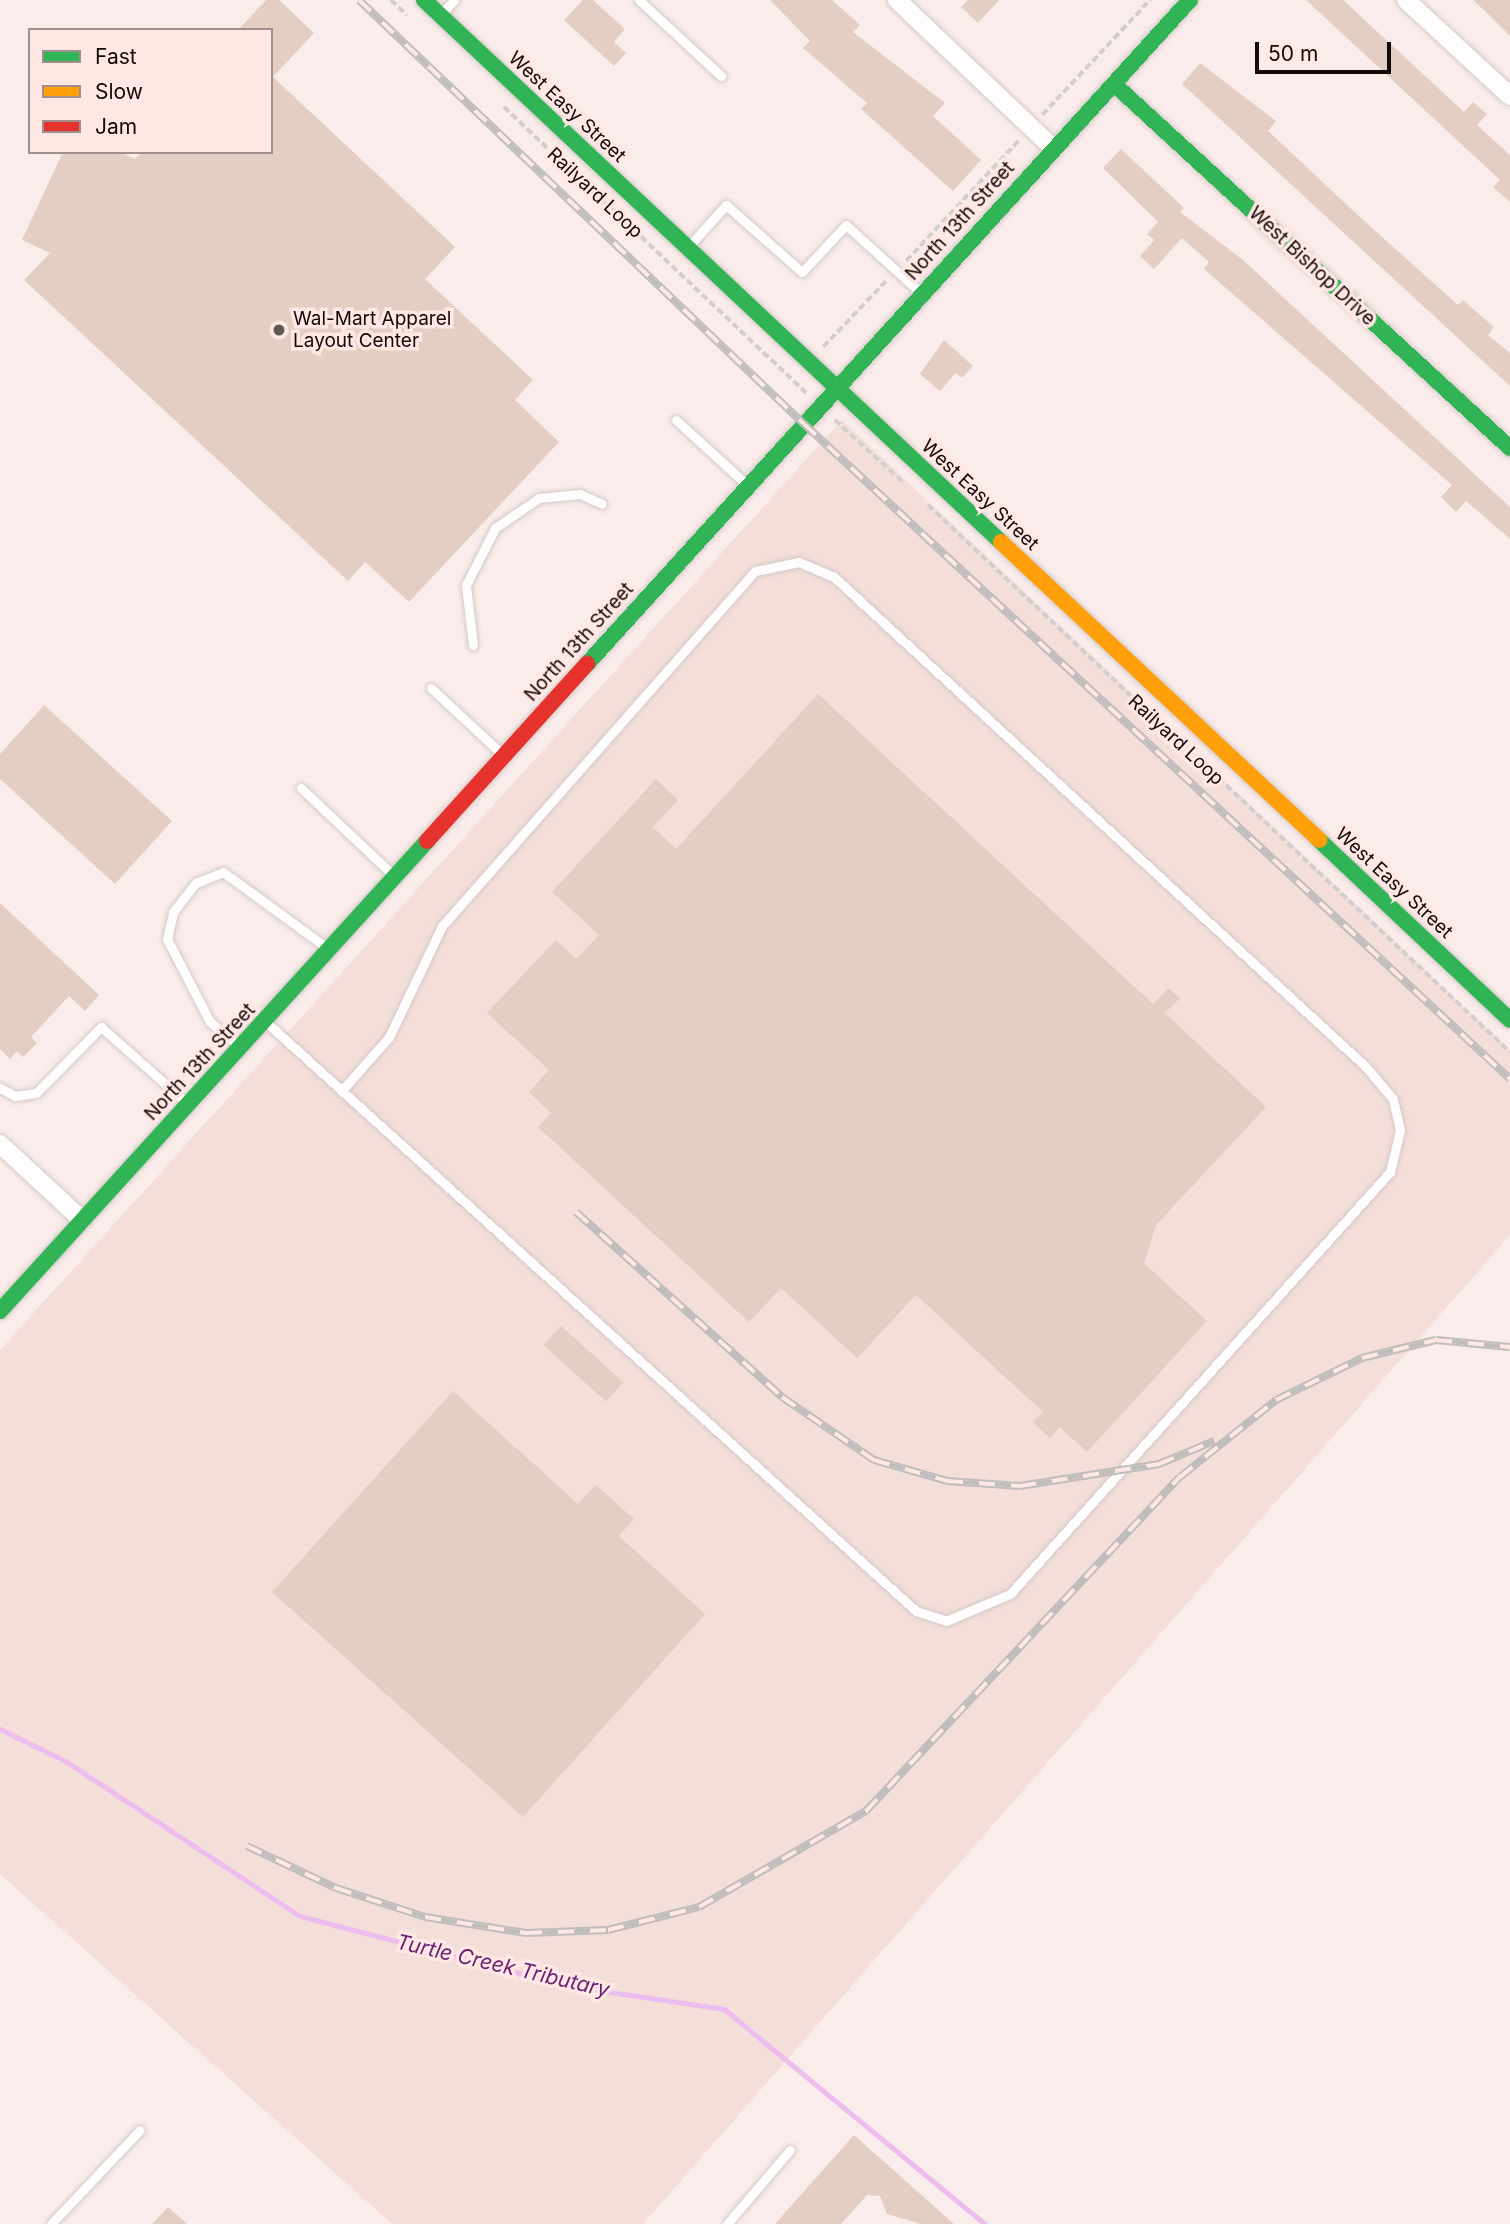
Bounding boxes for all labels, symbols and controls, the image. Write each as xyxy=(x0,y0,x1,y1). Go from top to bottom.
legend xyxy=(28,28,273,154)
scale bar xyxy=(1258,28,1394,72)
text: 50 m xyxy=(1268,41,1318,66)
text: Fast xyxy=(95,44,137,69)
street label: West Easy Street xyxy=(504,47,630,167)
text: Slow xyxy=(95,79,143,104)
text: Jam xyxy=(95,114,137,139)
street label: Railyard Loop xyxy=(542,143,648,243)
street label: North 13th Street xyxy=(901,157,1019,285)
street label: West Bishop Drive xyxy=(1244,202,1380,330)
place label: Wal-Mart Apparel Layout Center xyxy=(293,308,451,352)
marker: Wal-Mart Apparel Layout Center xyxy=(271,322,287,338)
street label: West Easy Street xyxy=(917,435,1043,555)
street label: North 13th Street xyxy=(520,578,638,706)
street label: Railyard Loop xyxy=(1123,690,1229,790)
street label: West Easy Street xyxy=(1331,823,1457,943)
street label: North 13th Street xyxy=(140,999,260,1125)
water label: Turtle Creek Tributary xyxy=(394,1929,612,2003)

